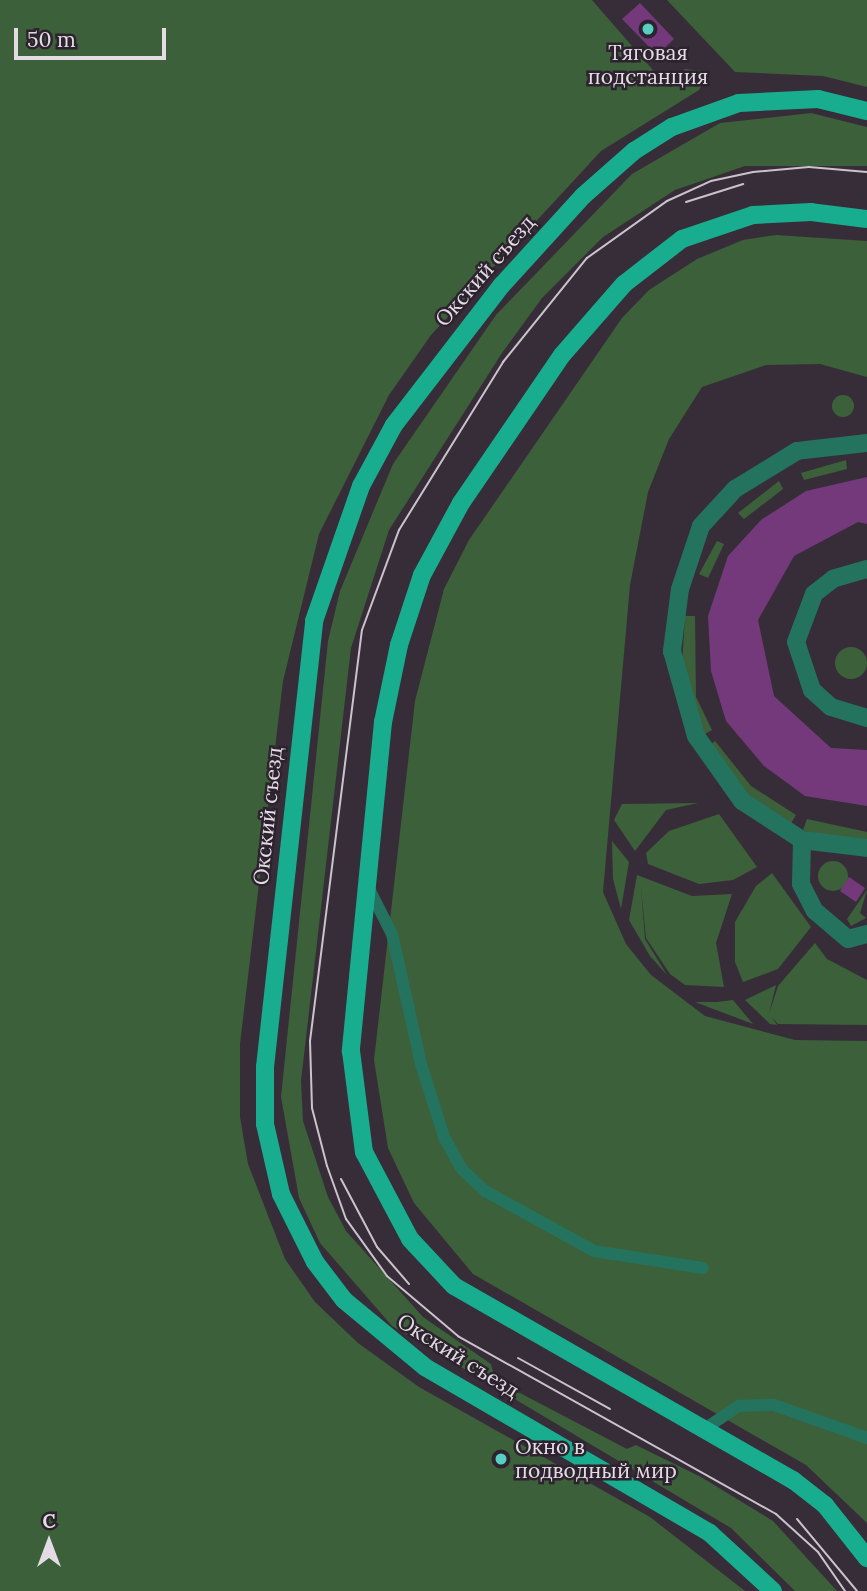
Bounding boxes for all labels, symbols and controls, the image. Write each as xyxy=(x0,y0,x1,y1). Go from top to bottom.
scale bar xyxy=(18,14,170,58)
marker: Тяговая подстанция xyxy=(640,21,656,37)
text: 50 m xyxy=(27,26,76,53)
place label: Тяговая подстанция xyxy=(588,40,708,90)
street label: Окский съезд xyxy=(430,210,540,332)
street label: Окский съезд xyxy=(248,746,288,886)
street label: Окский съезд xyxy=(392,1308,524,1404)
place label: Окно в подводный мир xyxy=(515,1434,677,1484)
marker: Окно в подводный мир xyxy=(493,1451,509,1467)
north arrow xyxy=(14,1507,84,1577)
text: С xyxy=(42,1509,56,1533)

